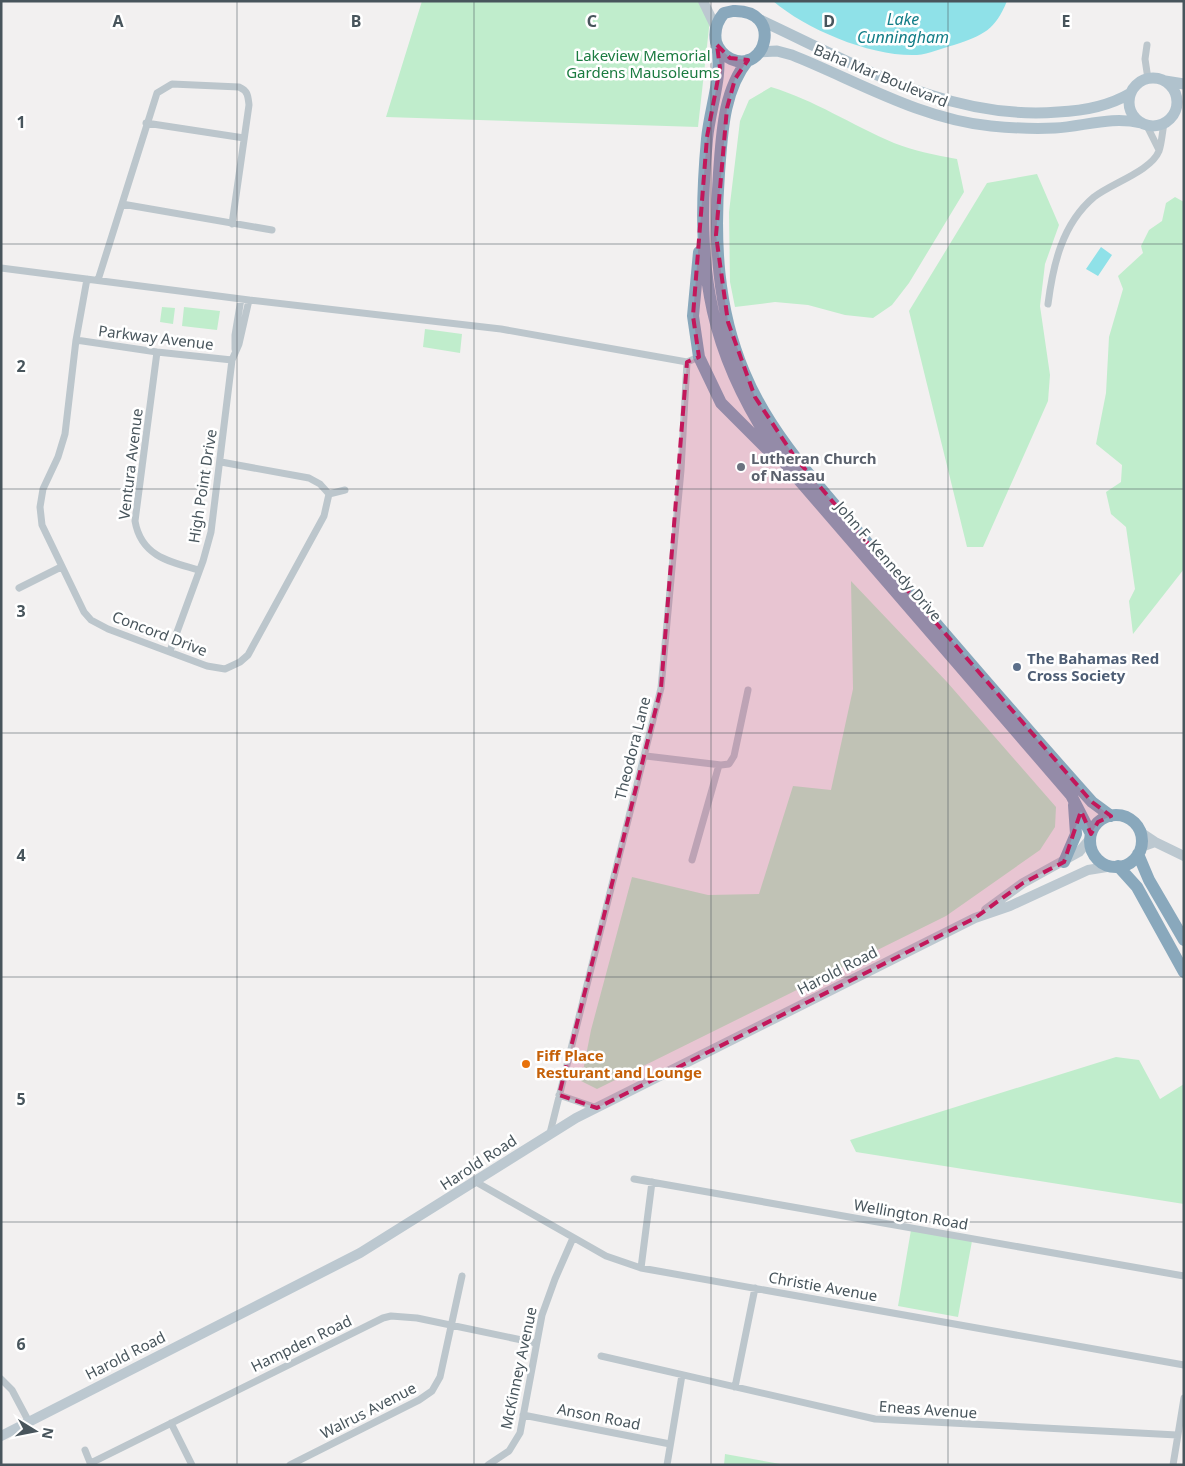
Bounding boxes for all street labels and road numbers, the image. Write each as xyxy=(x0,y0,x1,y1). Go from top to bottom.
street label: Baha Mar Boulevard xyxy=(811,39,951,111)
street label: Parkway Avenue xyxy=(97,320,215,354)
street label: Ventura Avenue xyxy=(113,407,147,521)
street label: High Point Drive xyxy=(183,428,221,544)
street label: John F. Kennedy Drive xyxy=(830,495,947,625)
street label: Concord Drive xyxy=(110,606,210,660)
street label: Theodora Lane xyxy=(610,694,654,802)
street label: Harold Road xyxy=(793,941,881,999)
street label: Harold Road xyxy=(436,1130,520,1194)
street label: Wellington Road xyxy=(852,1194,970,1234)
street label: Christie Avenue xyxy=(767,1267,879,1305)
street label: McKinney Avenue xyxy=(495,1305,541,1431)
street label: Hampden Road xyxy=(247,1310,355,1376)
street label: Harold Road xyxy=(81,1326,169,1384)
street label: Walrus Avenue xyxy=(317,1377,419,1443)
street label: Eneas Avenue xyxy=(878,1396,978,1422)
street label: Anson Road xyxy=(556,1398,642,1434)

